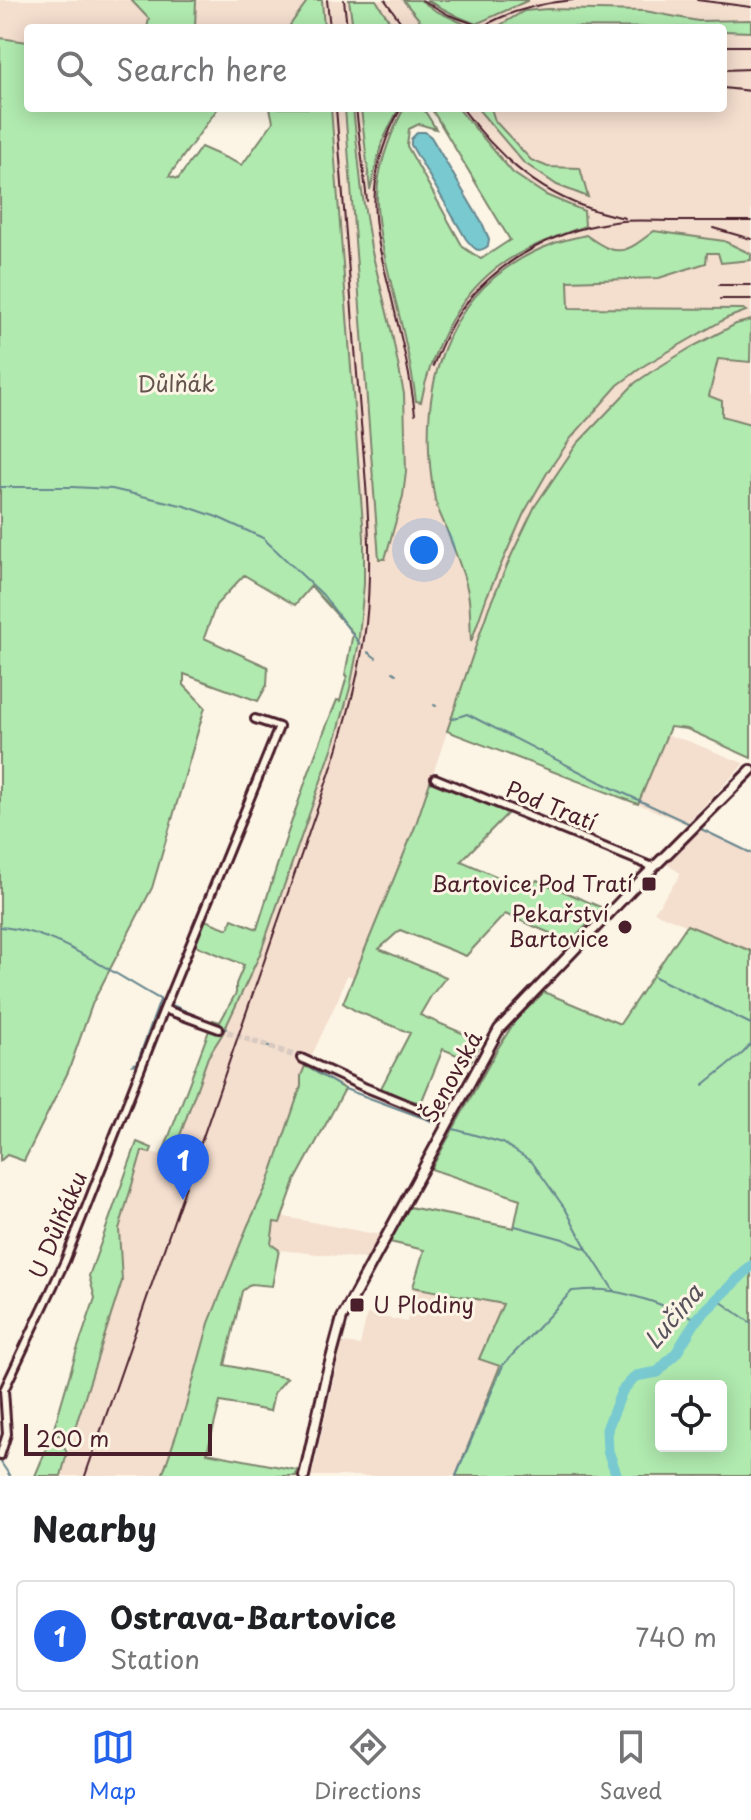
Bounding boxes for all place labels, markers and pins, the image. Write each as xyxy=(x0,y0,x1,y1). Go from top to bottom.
place label: Bartovice,Pod Tratí xyxy=(431,866,634,899)
marker: Bartovice,Pod Tratí xyxy=(640,875,658,893)
place label: Pekařství Bartovice xyxy=(508,896,610,954)
marker: Pekařství Bartovice xyxy=(616,918,634,936)
pin: 1 xyxy=(157,1134,209,1200)
place label: U Plodiny xyxy=(373,1287,474,1320)
marker: U Plodiny xyxy=(348,1296,366,1314)

